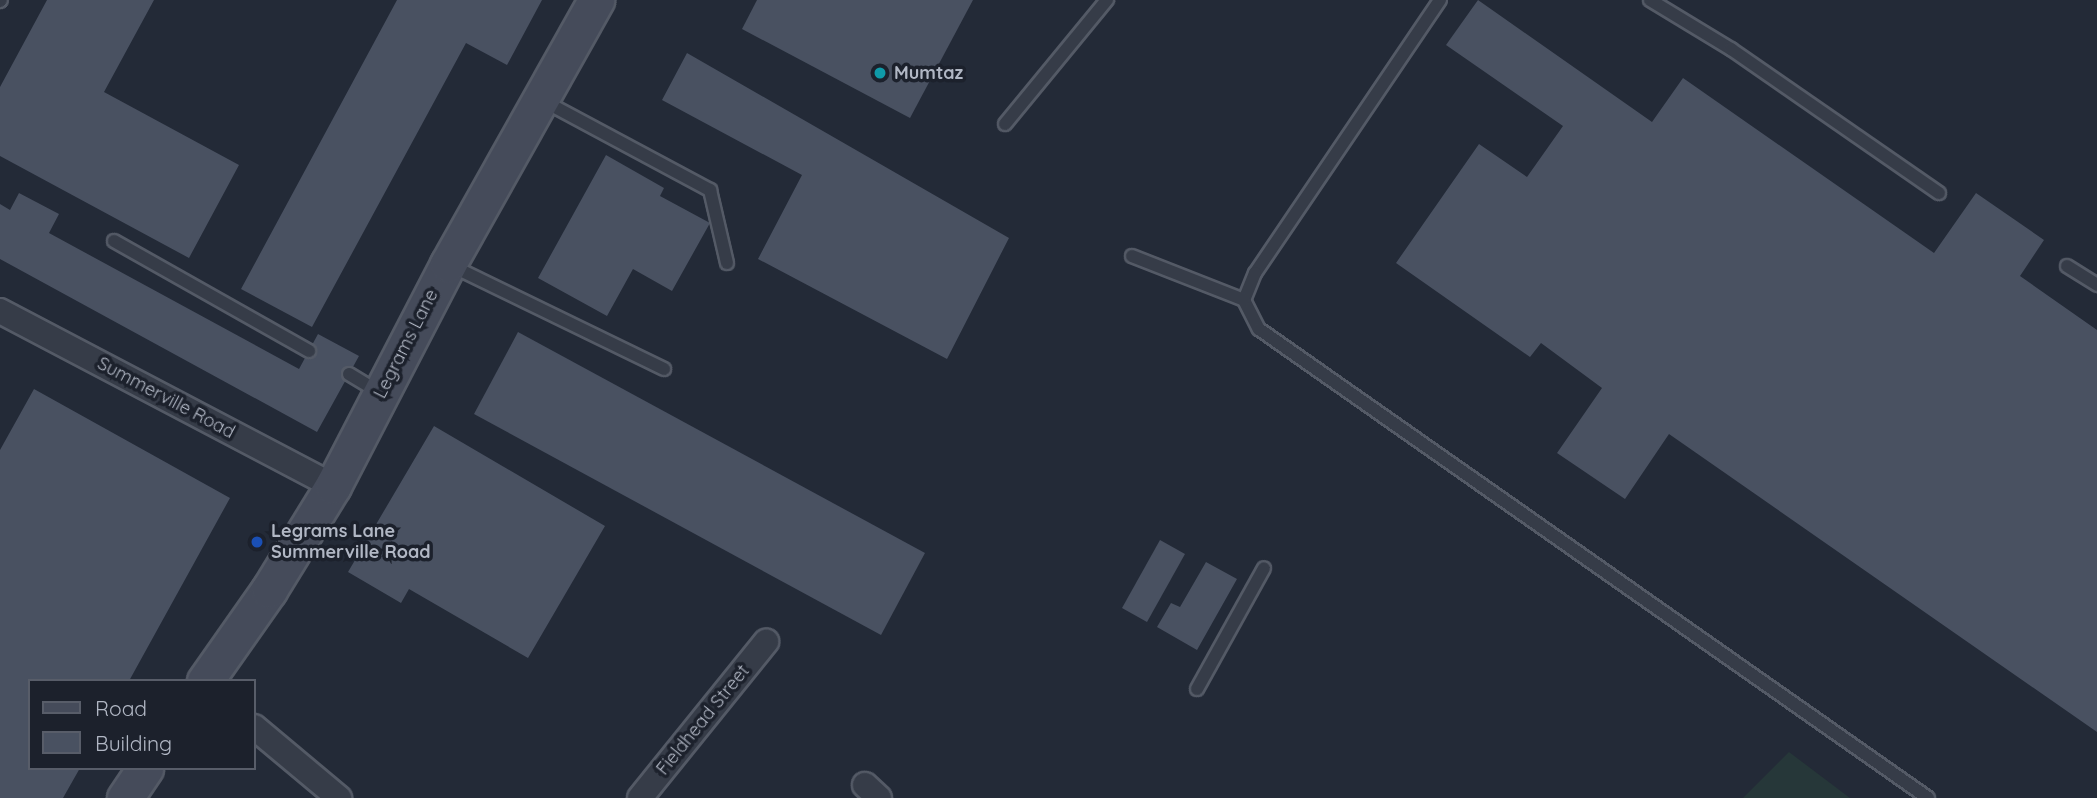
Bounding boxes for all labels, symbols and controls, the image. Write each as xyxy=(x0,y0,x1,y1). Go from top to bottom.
place label: Mumtaz xyxy=(894,62,963,84)
marker: Mumtaz xyxy=(872,65,888,81)
street label: Legrams Lane xyxy=(369,286,443,402)
street label: Summerville Road xyxy=(94,353,238,443)
place label: Legrams Lane Summerville Road xyxy=(271,521,431,564)
marker: Legrams Lane Summerville Road xyxy=(249,534,265,550)
street label: Fieldhead Street xyxy=(652,661,754,779)
legend xyxy=(28,679,256,770)
text: Road xyxy=(95,695,147,721)
text: Building xyxy=(95,730,172,756)

